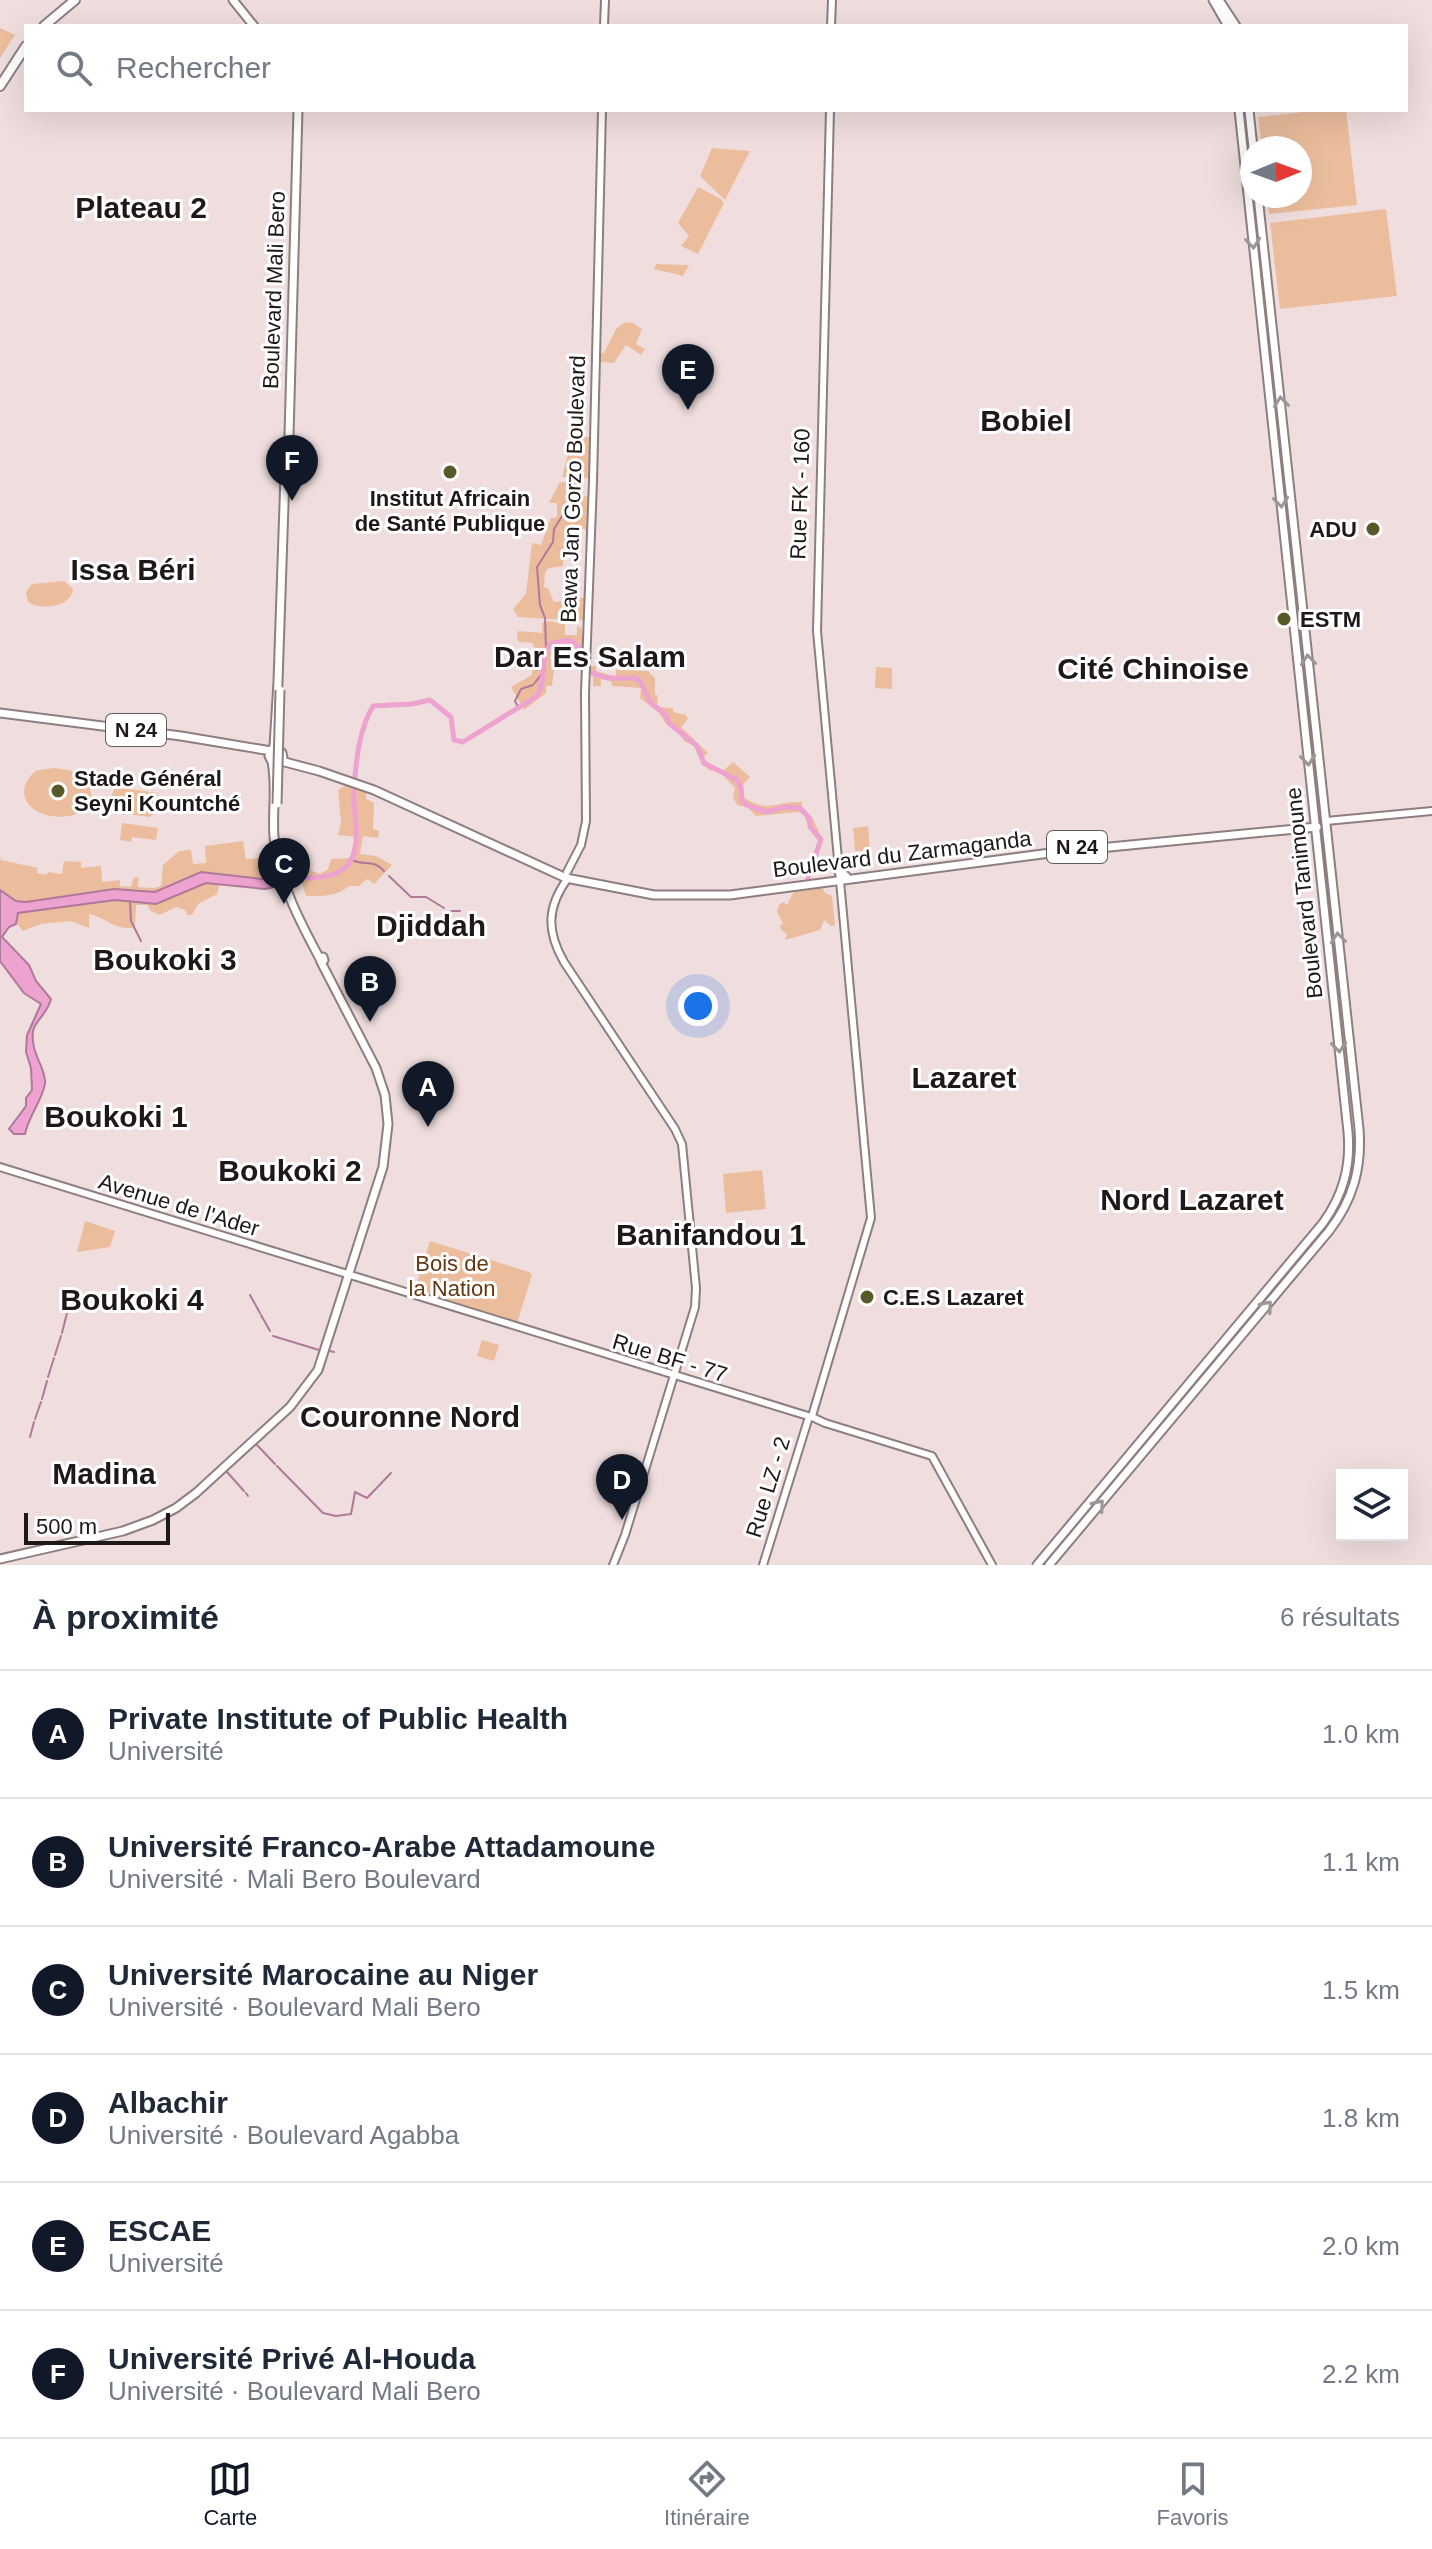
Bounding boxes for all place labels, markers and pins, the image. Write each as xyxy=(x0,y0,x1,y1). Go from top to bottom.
pin: E xyxy=(662,344,714,410)
pin: F xyxy=(266,435,318,501)
marker: Institut Africain de Santé Publique xyxy=(441,463,459,481)
place label: Institut Africain de Santé Publique xyxy=(355,486,545,536)
place label: ADU xyxy=(1309,517,1357,542)
marker: ADU xyxy=(1364,520,1382,538)
place label: ESTM xyxy=(1300,607,1361,632)
marker: ESTM xyxy=(1275,610,1293,628)
place label: Stade Général Seyni Kountché xyxy=(74,766,240,816)
marker: Stade Général Seyni Kountché xyxy=(49,782,67,800)
pin: C xyxy=(258,838,310,904)
pin: B xyxy=(344,956,396,1022)
pin: A xyxy=(402,1061,454,1127)
place label: C.E.S Lazaret xyxy=(883,1285,1024,1310)
marker: C.E.S Lazaret xyxy=(858,1288,876,1306)
pin: D xyxy=(596,1454,648,1520)

